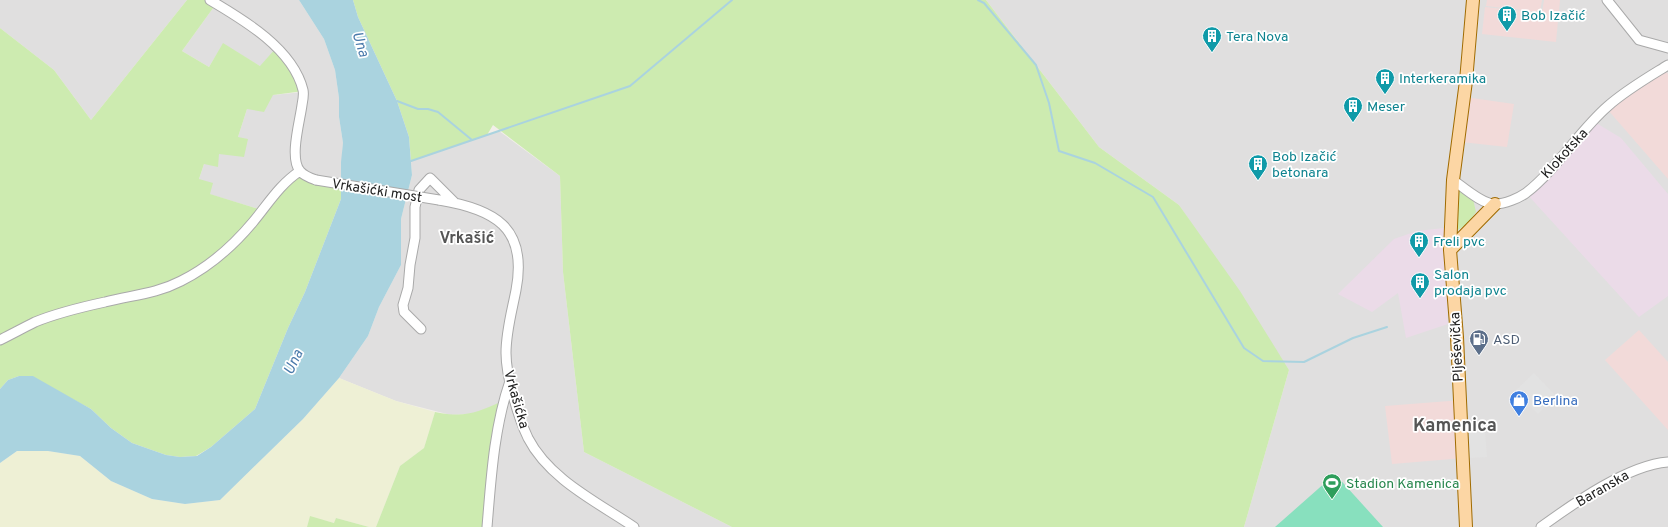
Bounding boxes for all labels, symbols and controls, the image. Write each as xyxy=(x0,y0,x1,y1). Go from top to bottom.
building icon: Bob Izačić xyxy=(1496,4,1518,32)
place label: Bob Izačić xyxy=(1521,8,1586,25)
building icon: Tera Nova xyxy=(1201,25,1223,53)
water label: Una xyxy=(347,29,373,60)
place label: Tera Nova xyxy=(1226,29,1288,46)
building icon: Interkeramika xyxy=(1374,67,1396,95)
place label: Interkeramika xyxy=(1399,71,1486,88)
building icon: Meser xyxy=(1342,95,1364,123)
place label: Meser xyxy=(1367,99,1406,116)
street label: Klokotska xyxy=(1538,125,1592,183)
place label: Bob Izačić betonara xyxy=(1272,149,1337,182)
building icon: Bob Izačić betonara xyxy=(1247,153,1269,181)
street label: Vrkašićki most xyxy=(330,176,423,207)
district label: Vrkašić xyxy=(440,229,494,249)
building icon: Freli pvc xyxy=(1408,230,1430,258)
place label: Freli pvc xyxy=(1433,234,1485,251)
place label: Salon prodaja pvc xyxy=(1434,267,1507,300)
building icon: Salon prodaja pvc xyxy=(1409,271,1431,299)
street label: Plješevička xyxy=(1447,312,1468,382)
fuel station icon: ASD xyxy=(1468,328,1490,356)
place label: ASD xyxy=(1493,332,1520,349)
water label: Una xyxy=(280,347,309,378)
street label: Vrkašićka xyxy=(499,368,532,431)
shop icon: Berlina xyxy=(1508,389,1530,417)
place label: Berlina xyxy=(1533,393,1578,410)
district label: Kamenica xyxy=(1413,415,1497,438)
street label: Baranska xyxy=(1573,467,1632,511)
sports icon: Stadion Kamenica xyxy=(1321,472,1343,500)
place label: Stadion Kamenica xyxy=(1346,476,1459,493)

